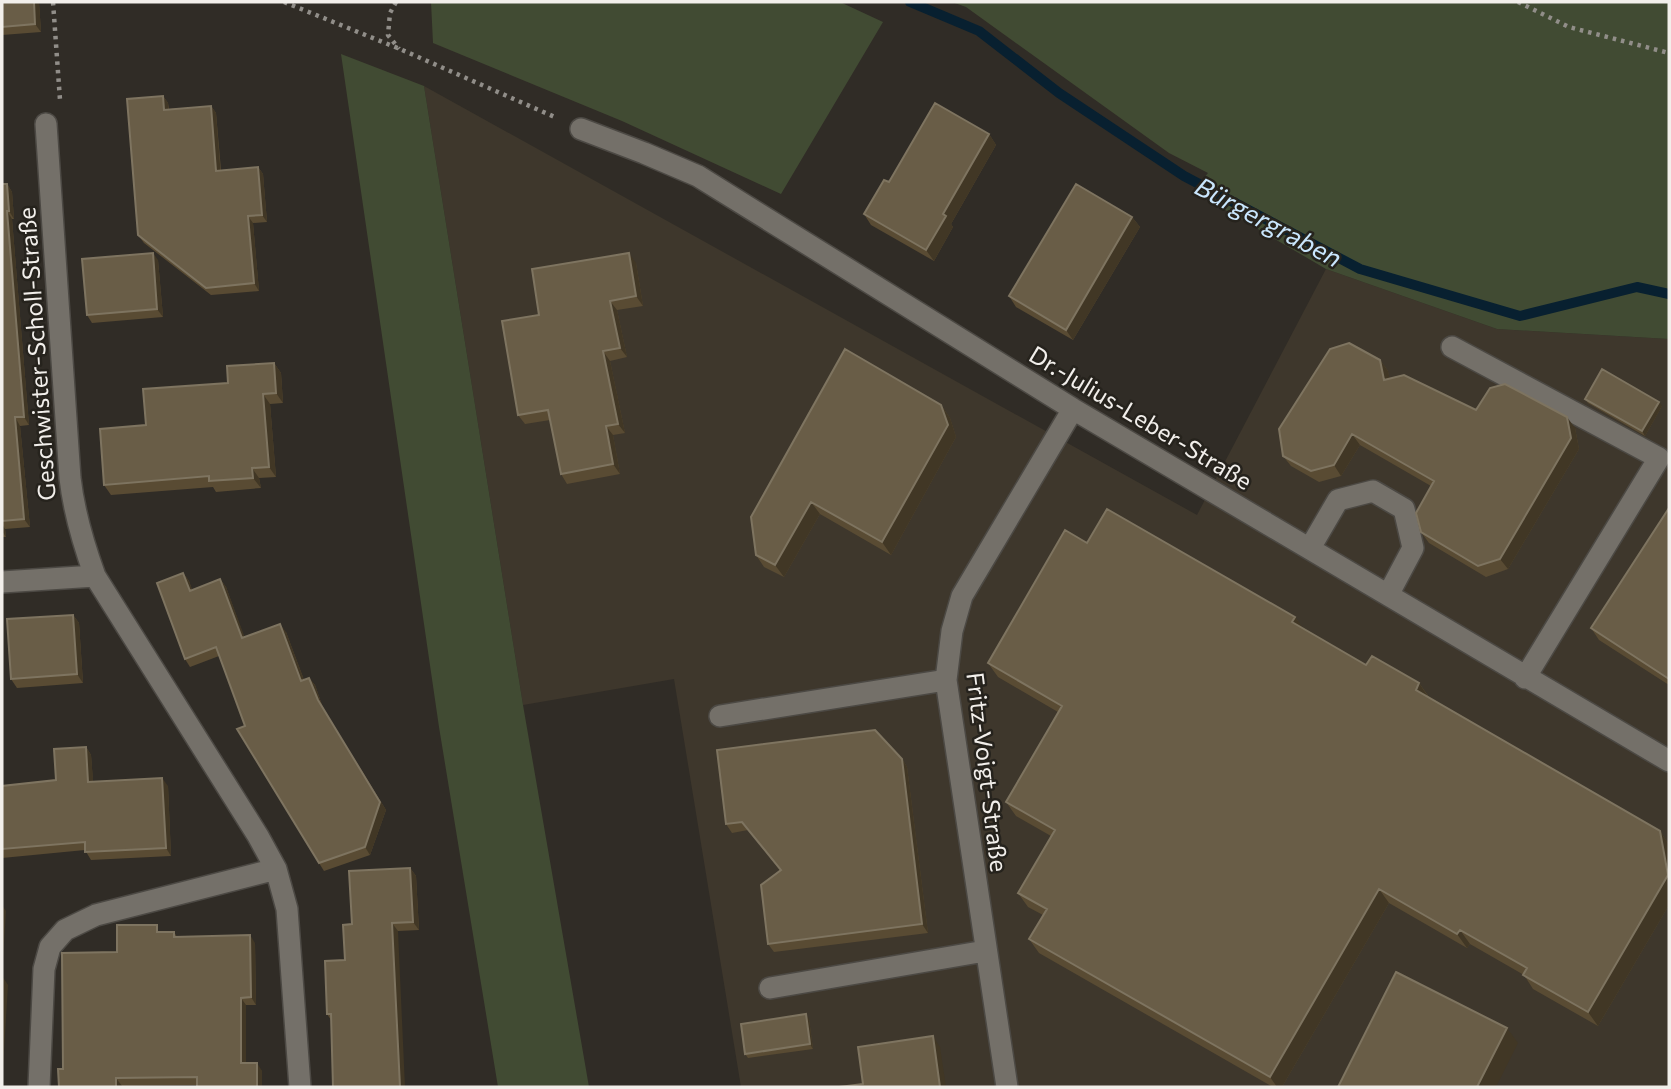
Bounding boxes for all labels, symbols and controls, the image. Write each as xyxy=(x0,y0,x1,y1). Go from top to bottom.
water label: Bürgergraben xyxy=(1190,169,1348,273)
street label: Geschwister-Scholl-Straße xyxy=(11,206,61,502)
street label: Dr.-Julius-Leber-Straße xyxy=(1024,339,1258,495)
street label: Fritz-Voigt-Straße xyxy=(961,671,1015,873)

